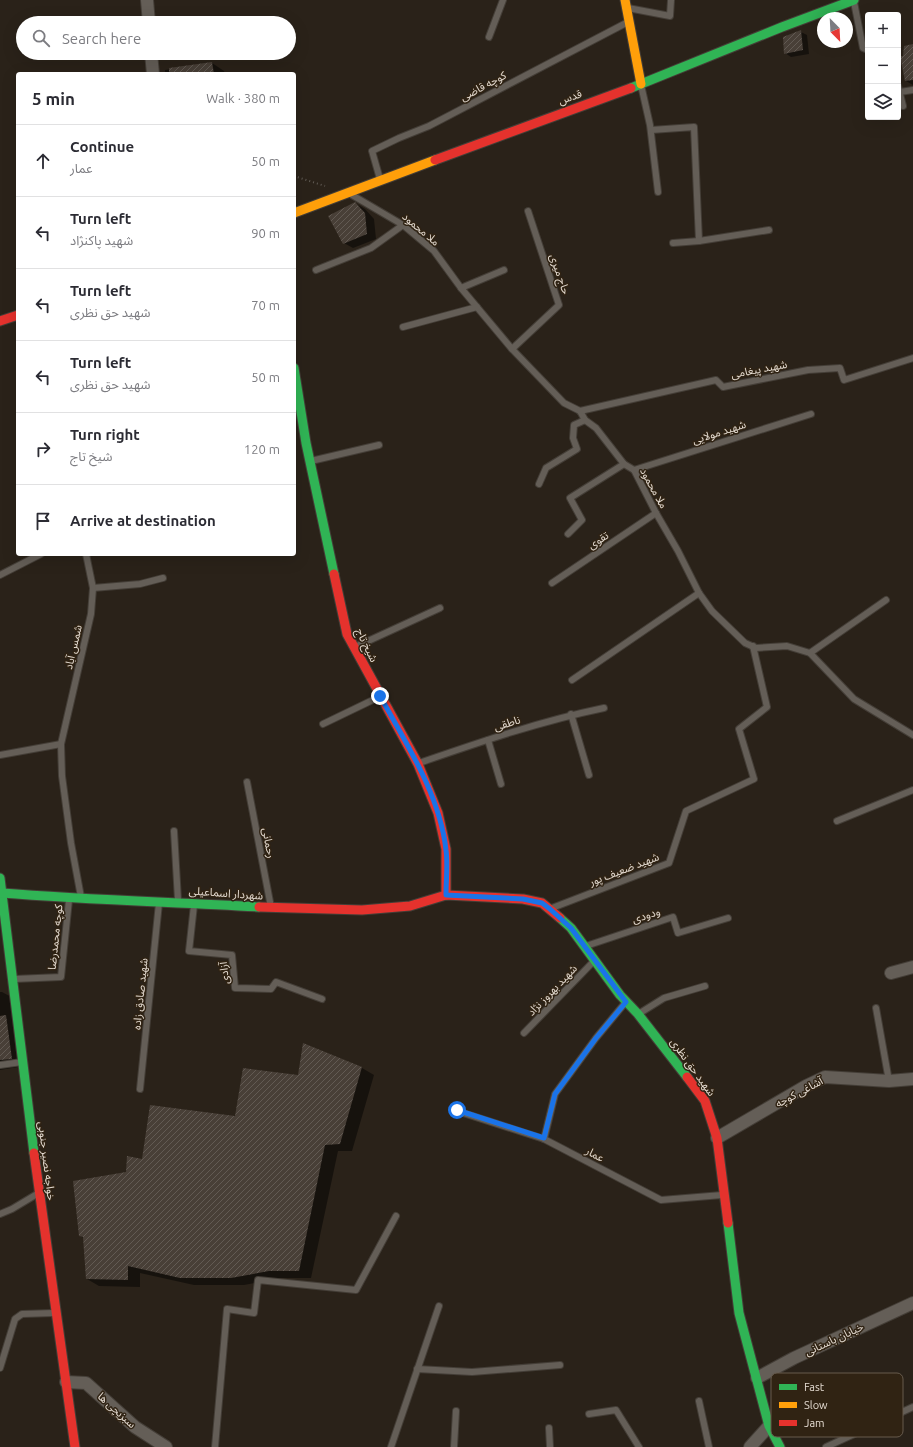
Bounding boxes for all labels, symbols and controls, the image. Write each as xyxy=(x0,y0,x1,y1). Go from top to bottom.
north arrow xyxy=(817,12,853,48)
map controls xyxy=(865,12,901,120)
button: + xyxy=(865,12,901,48)
search box xyxy=(16,16,296,60)
icon: search xyxy=(30,27,52,49)
text: Search here xyxy=(62,30,141,47)
button: − xyxy=(865,48,901,84)
street label: کوچه قاضی xyxy=(458,69,509,105)
button: layers xyxy=(865,84,901,120)
street label: قدس xyxy=(557,87,584,108)
text: 5 min xyxy=(32,89,75,108)
text: Walk · 380 m xyxy=(206,91,280,105)
text: Continue xyxy=(70,138,134,155)
icon: ahead xyxy=(32,150,54,172)
text: 50 m xyxy=(251,154,280,168)
text: عمار xyxy=(70,161,93,175)
text: Turn left xyxy=(70,210,131,227)
street label: ملا محمود xyxy=(399,210,442,249)
icon: left xyxy=(32,222,54,244)
text: 90 m xyxy=(251,226,280,240)
text: شهید پاکنژاد xyxy=(70,233,133,247)
street label: حاج میری xyxy=(546,252,573,297)
text: Turn left xyxy=(70,282,131,299)
icon: left xyxy=(32,294,54,316)
text: 70 m xyxy=(251,298,280,312)
text: شهید حق نظری xyxy=(70,305,150,319)
text: Turn left xyxy=(70,354,131,371)
street label: شهید پیغامی xyxy=(730,358,789,382)
icon: left xyxy=(32,366,54,388)
text: 50 m xyxy=(251,370,280,384)
text: شهید حق نظری xyxy=(70,377,150,391)
street label: شهید مولایی xyxy=(691,418,748,447)
text: Turn right xyxy=(70,426,140,443)
icon: right xyxy=(32,438,54,460)
text: 120 m xyxy=(244,442,280,456)
text: شیخ تاج xyxy=(70,449,112,463)
street label: ملا محمود xyxy=(637,466,670,511)
icon: arrive xyxy=(32,510,54,532)
text: Arrive at destination xyxy=(70,512,216,529)
street label: تقوی xyxy=(585,529,611,552)
street label: شمس آباد xyxy=(62,623,85,671)
street label: شیخ تاج xyxy=(352,626,380,665)
route end xyxy=(371,687,389,705)
street label: ناطقی xyxy=(492,713,522,734)
street label: رحمانی xyxy=(259,827,278,859)
street label: شهید ضعیف پور xyxy=(587,850,662,890)
street label: شهردار اسماعیلی xyxy=(188,884,264,903)
street label: کوچه محمدرضا xyxy=(46,903,66,971)
street label: ودودی xyxy=(630,905,662,926)
street label: شهید صادق زاده xyxy=(130,957,151,1031)
street label: آزادی xyxy=(217,960,232,985)
street label: شهید بهروز نژاد xyxy=(525,962,580,1019)
street label: شهید حق نظری xyxy=(667,1036,718,1099)
street label: آشاغی کوچه xyxy=(773,1074,826,1111)
route start xyxy=(448,1101,466,1119)
street label: خواجه نصیر جنوبی xyxy=(35,1121,58,1202)
street label: عمار xyxy=(582,1144,607,1165)
street label: خیابان باستانی xyxy=(803,1320,866,1359)
legend xyxy=(771,1373,903,1437)
text: Fast xyxy=(804,1381,825,1393)
street label: سبزیچی ها xyxy=(94,1390,139,1432)
text: Slow xyxy=(804,1399,828,1411)
text: Jam xyxy=(804,1417,825,1429)

